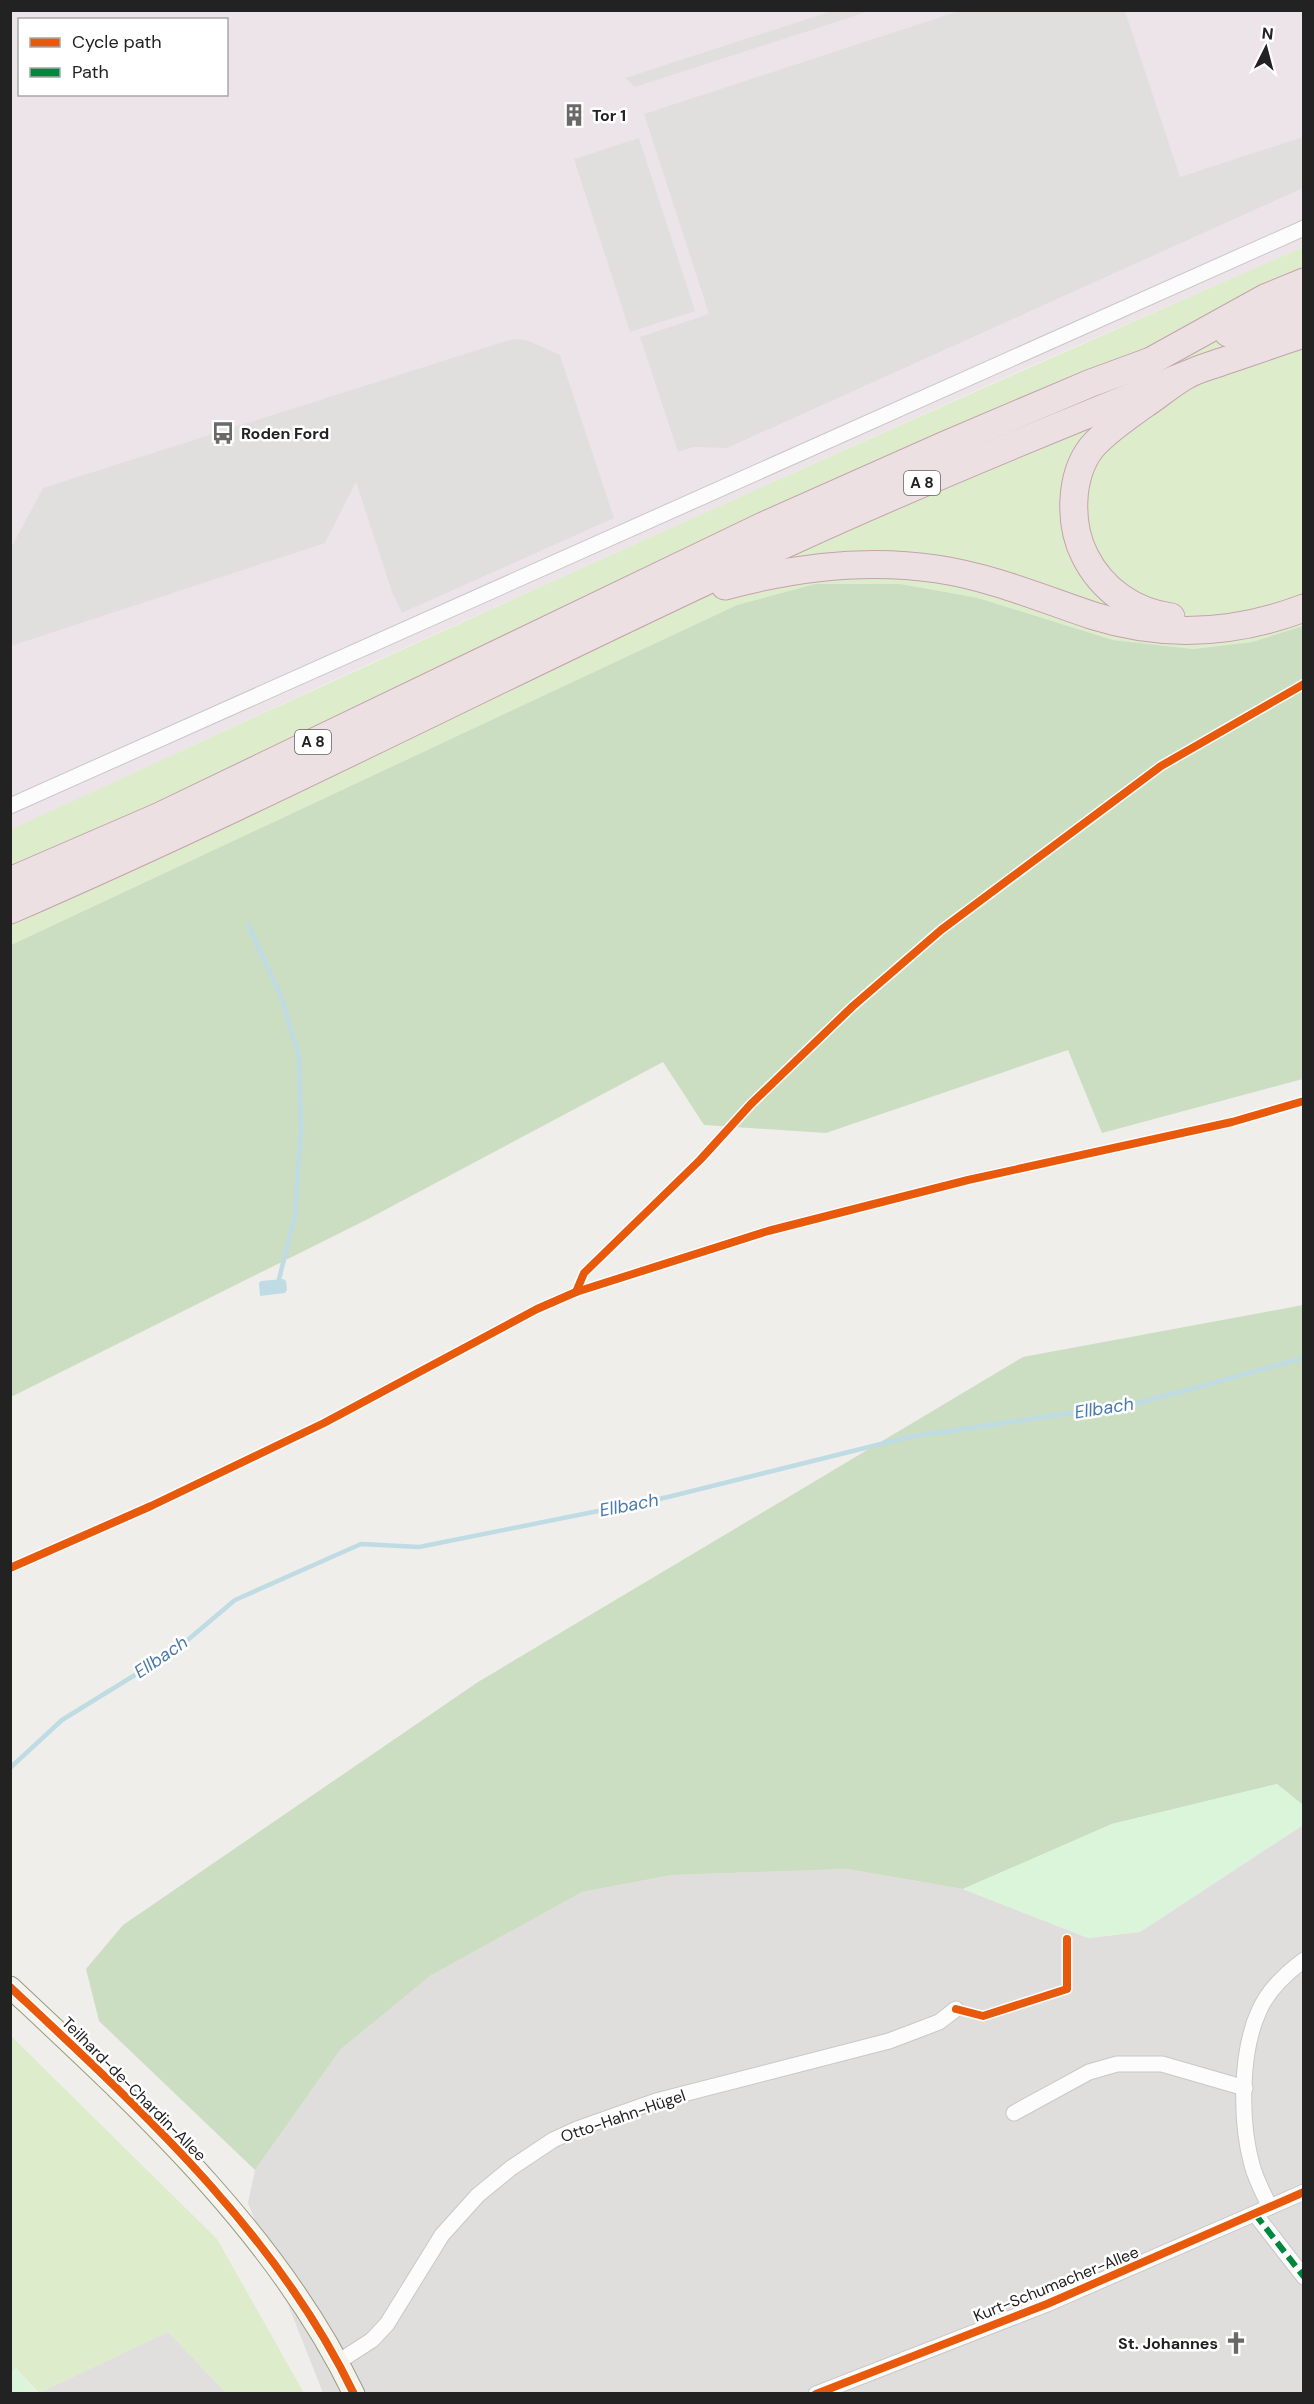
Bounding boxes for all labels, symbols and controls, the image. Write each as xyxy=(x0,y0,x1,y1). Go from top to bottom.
legend xyxy=(18,18,228,96)
north arrow xyxy=(1236,18,1296,78)
text: N xyxy=(1261,23,1274,45)
text: Cycle path xyxy=(72,30,162,54)
text: Path xyxy=(72,60,109,84)
building icon: Tor 1 xyxy=(561,102,587,128)
place label: Tor 1 xyxy=(592,105,626,126)
bus stop icon: Roden Ford xyxy=(210,420,236,446)
place label: Roden Ford xyxy=(241,423,329,444)
road number: A 8 xyxy=(904,471,940,495)
road number: A 8 xyxy=(295,730,331,754)
water label: Ellbach xyxy=(1073,1391,1135,1425)
water label: Ellbach xyxy=(597,1488,661,1522)
water label: Ellbach xyxy=(130,1630,192,1684)
street label: Teilhard-de-Chardin-Allee xyxy=(57,2012,211,2166)
street label: Otto-Hahn-Hügel xyxy=(558,2085,688,2147)
street label: Kurt-Schumacher-Allee xyxy=(970,2241,1142,2327)
church icon: St. Johannes xyxy=(1223,2330,1249,2356)
place label: St. Johannes xyxy=(1118,2333,1218,2354)

